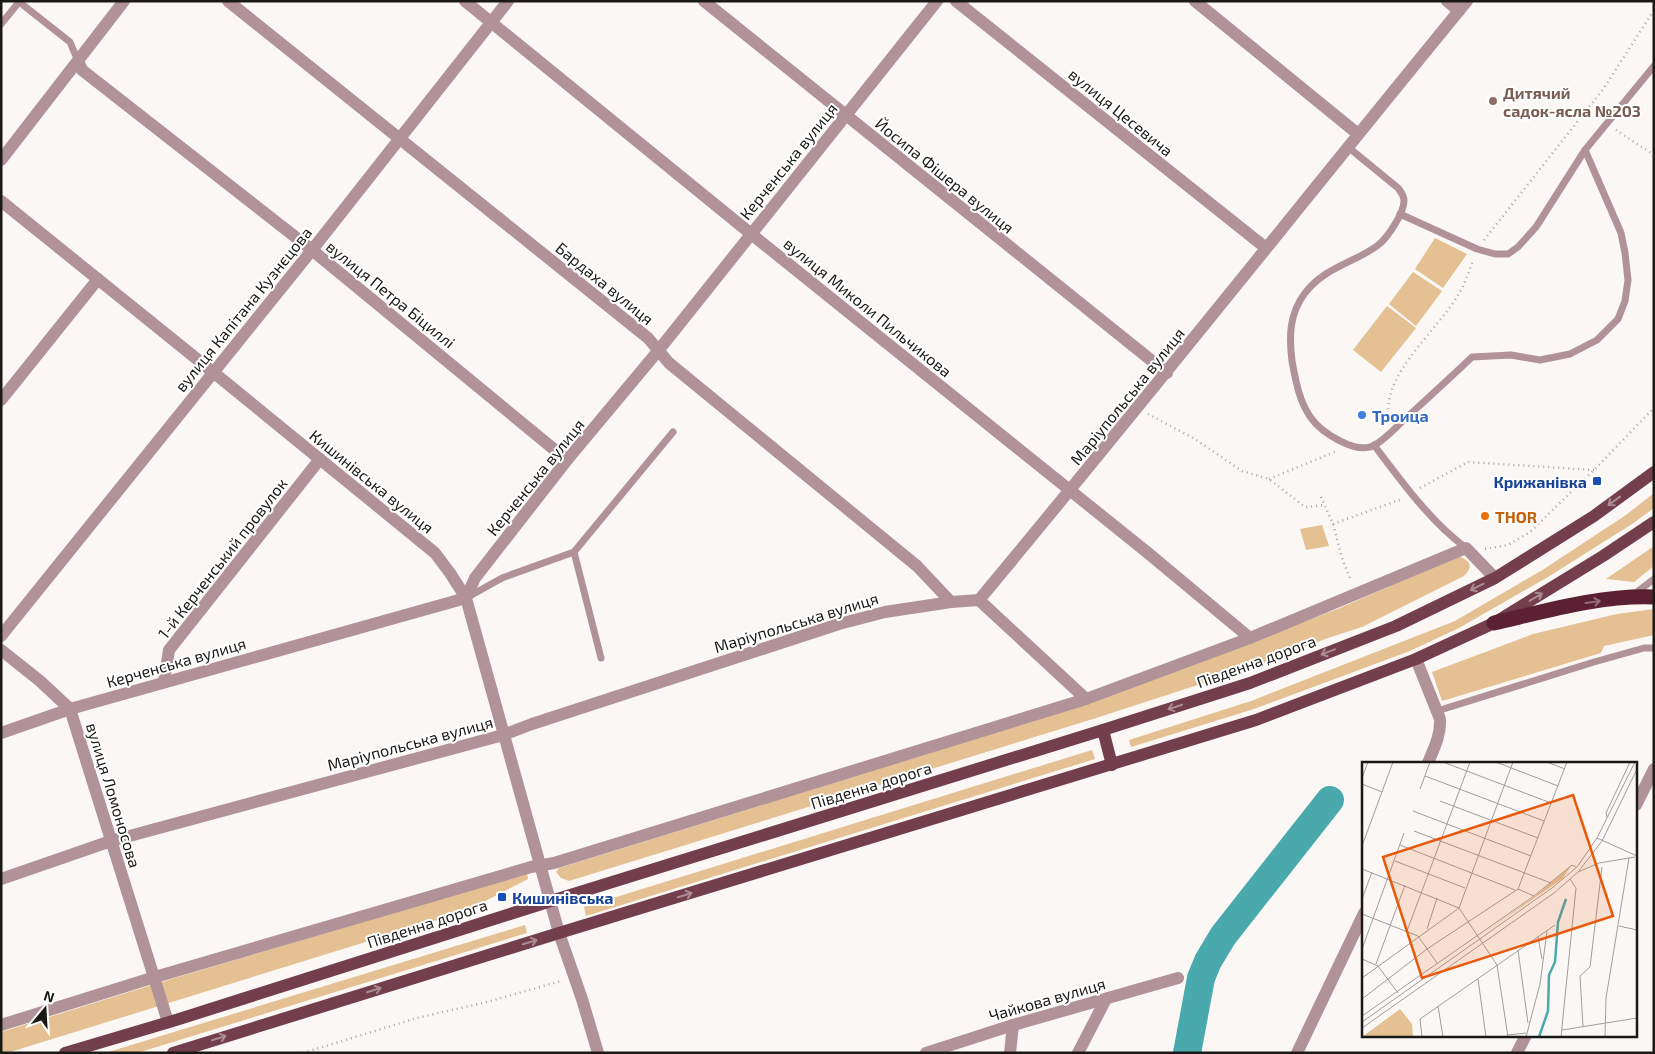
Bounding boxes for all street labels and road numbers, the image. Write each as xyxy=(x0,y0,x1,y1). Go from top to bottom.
street label: вулиця Цесевича xyxy=(1064,64,1177,161)
street label: Керченська вулиця xyxy=(735,99,842,224)
street label: Йосипа Фішера вулиця xyxy=(871,113,1018,238)
street label: вулиця Капітана Кузнєцова xyxy=(171,223,316,396)
street label: вулиця Миколи Пильчикова xyxy=(780,233,956,381)
street label: вулиця Петра Біциллі xyxy=(322,236,459,352)
street label: Бардаха вулиця xyxy=(552,238,658,329)
street label: Маріупольська вулиця xyxy=(1066,324,1189,469)
street label: Керченська вулиця xyxy=(482,415,589,540)
street label: Кишинівська вулиця xyxy=(306,425,438,538)
street label: 1-й Керченський провулок xyxy=(153,474,292,643)
street label: Маріупольська вулиця xyxy=(712,588,881,657)
street label: Південна дорога xyxy=(1194,631,1318,691)
street label: Керченська вулиця xyxy=(104,633,248,692)
street label: Маріупольська вулиця xyxy=(325,712,495,775)
street label: вулиця Ломоносова xyxy=(82,720,145,870)
street label: Південна дорога xyxy=(808,758,934,812)
street label: Південна дорога xyxy=(364,895,490,951)
street label: Чайкова вулиця xyxy=(986,973,1108,1026)

